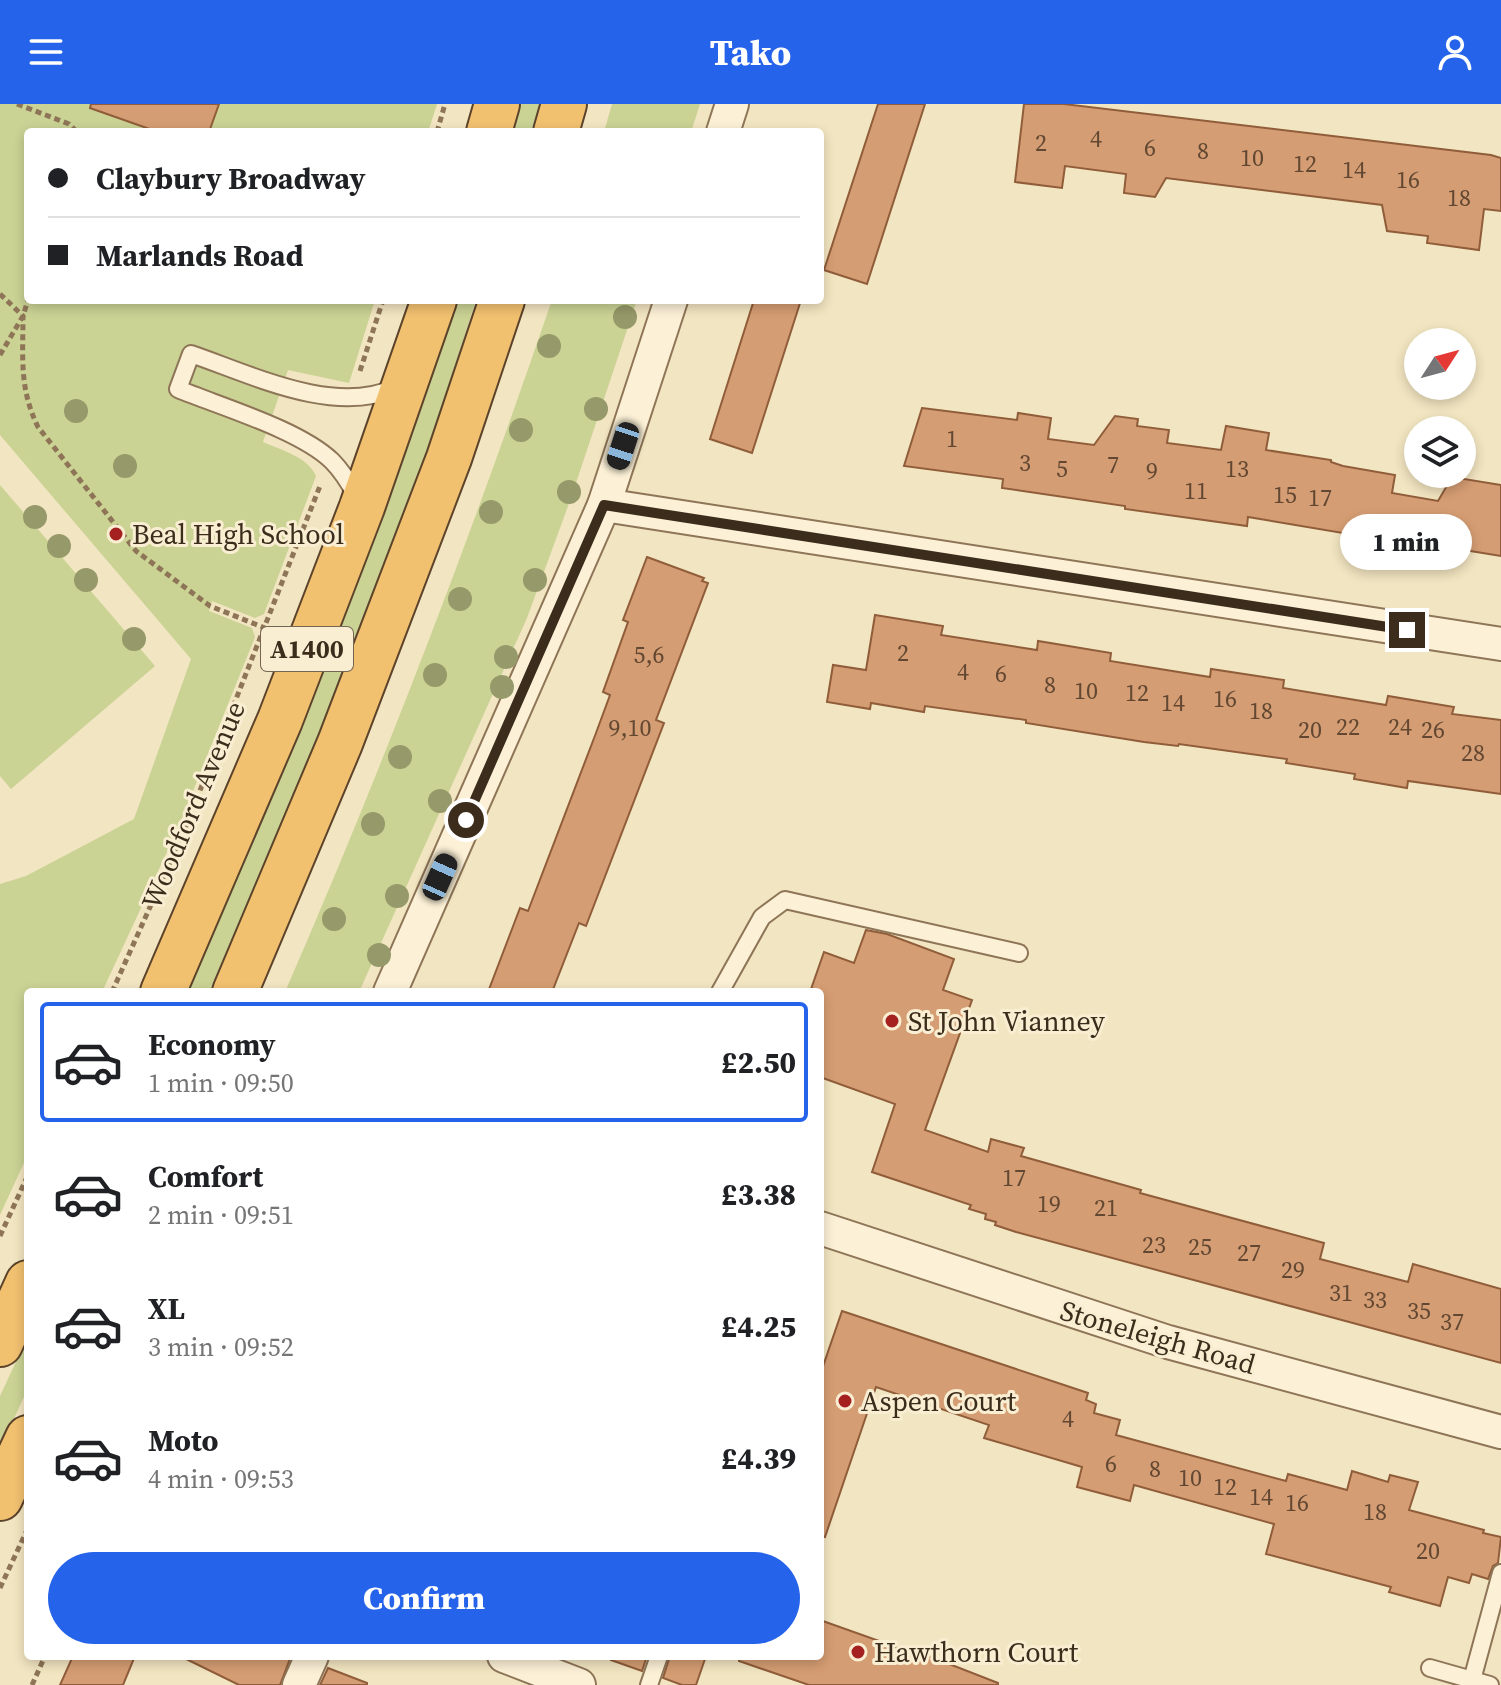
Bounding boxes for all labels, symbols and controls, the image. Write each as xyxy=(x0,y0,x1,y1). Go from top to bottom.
text: Tako xyxy=(710,28,791,77)
icon: menu xyxy=(24,30,68,74)
icon: person xyxy=(1433,30,1477,74)
house number: 4 xyxy=(1090,122,1102,155)
house number: 2 xyxy=(1035,126,1047,159)
house number: 6 xyxy=(1144,131,1156,164)
house number: 8 xyxy=(1197,134,1209,167)
house number: 10 xyxy=(1240,141,1264,174)
house number: 12 xyxy=(1293,147,1317,180)
house number: 14 xyxy=(1342,153,1366,186)
text: Claybury Broadway xyxy=(96,158,366,199)
house number: 16 xyxy=(1396,163,1420,196)
house number: 18 xyxy=(1447,181,1471,214)
text: Marlands Road xyxy=(96,235,304,276)
north arrow xyxy=(1404,328,1476,400)
map controls xyxy=(1404,328,1476,488)
button: layers xyxy=(1404,416,1476,488)
car xyxy=(604,419,642,473)
house number: 1 xyxy=(946,422,958,455)
house number: 3 xyxy=(1019,446,1031,479)
house number: 7 xyxy=(1107,448,1119,481)
house number: 5 xyxy=(1056,452,1068,485)
house number: 13 xyxy=(1225,452,1249,485)
house number: 9 xyxy=(1146,454,1158,487)
house number: 11 xyxy=(1184,474,1208,507)
house number: 15 xyxy=(1273,478,1297,511)
house number: 17 xyxy=(1308,481,1332,514)
callout: 1 min xyxy=(1341,514,1473,570)
place label: Beal High School xyxy=(132,515,344,553)
text: 1 min xyxy=(1372,524,1440,560)
marker: Beal High School xyxy=(107,525,125,543)
route end xyxy=(1389,612,1425,648)
road number: A1400 xyxy=(261,627,353,671)
house number: 2 xyxy=(897,636,909,669)
house number: 5,6 xyxy=(633,638,665,671)
house number: 4 xyxy=(957,655,969,688)
house number: 6 xyxy=(995,657,1007,690)
house number: 8 xyxy=(1044,668,1056,701)
house number: 10 xyxy=(1074,674,1098,707)
house number: 12 xyxy=(1125,676,1149,709)
house number: 16 xyxy=(1213,682,1237,715)
house number: 14 xyxy=(1161,686,1185,719)
house number: 18 xyxy=(1249,694,1273,727)
street label: Woodford Avenue xyxy=(132,695,254,915)
house number: 22 xyxy=(1336,710,1360,743)
house number: 24 xyxy=(1388,710,1412,743)
house number: 9,10 xyxy=(608,711,652,744)
house number: 20 xyxy=(1298,713,1322,746)
house number: 26 xyxy=(1421,713,1445,746)
house number: 28 xyxy=(1461,736,1485,769)
route start xyxy=(448,802,484,838)
car xyxy=(419,850,461,904)
place label: St John Vianney xyxy=(908,1002,1106,1040)
marker: St John Vianney xyxy=(883,1012,901,1030)
text: Economy xyxy=(148,1024,276,1065)
icon: car xyxy=(52,1026,124,1098)
text: £2.50 xyxy=(721,1042,796,1083)
text: 1 min · 09:50 xyxy=(148,1065,294,1101)
text: Comfort xyxy=(148,1156,263,1197)
icon: car xyxy=(52,1158,124,1230)
house number: 17 xyxy=(1002,1161,1026,1194)
text: £3.38 xyxy=(721,1174,796,1215)
house number: 19 xyxy=(1037,1187,1061,1220)
house number: 21 xyxy=(1094,1191,1118,1224)
text: 2 min · 09:51 xyxy=(148,1197,294,1233)
house number: 23 xyxy=(1142,1228,1166,1261)
house number: 25 xyxy=(1188,1230,1212,1263)
house number: 27 xyxy=(1237,1236,1261,1269)
house number: 29 xyxy=(1281,1253,1305,1286)
house number: 31 xyxy=(1329,1276,1353,1309)
house number: 33 xyxy=(1363,1283,1387,1316)
text: XL xyxy=(148,1288,185,1329)
icon: car xyxy=(52,1290,124,1362)
street label: Stoneleigh Road xyxy=(1056,1291,1260,1383)
house number: 35 xyxy=(1407,1294,1431,1327)
house number: 37 xyxy=(1440,1305,1464,1338)
text: £4.25 xyxy=(721,1306,796,1347)
text: 3 min · 09:52 xyxy=(148,1329,294,1365)
place label: Aspen Court xyxy=(861,1382,1017,1420)
marker: Aspen Court xyxy=(836,1392,854,1410)
house number: 4 xyxy=(1062,1402,1074,1435)
text: Moto xyxy=(148,1420,219,1461)
icon: car xyxy=(52,1422,124,1494)
text: £4.39 xyxy=(721,1438,796,1479)
house number: 6 xyxy=(1105,1447,1117,1480)
house number: 8 xyxy=(1149,1452,1161,1485)
text: 4 min · 09:53 xyxy=(148,1461,294,1497)
house number: 10 xyxy=(1178,1461,1202,1494)
house number: 12 xyxy=(1213,1470,1237,1503)
house number: 14 xyxy=(1249,1480,1273,1513)
house number: 16 xyxy=(1285,1486,1309,1519)
house number: 18 xyxy=(1363,1495,1387,1528)
house number: 20 xyxy=(1416,1534,1440,1567)
button: Confirm xyxy=(48,1552,800,1644)
place label: Hawthorn Court xyxy=(874,1633,1079,1671)
marker: Hawthorn Court xyxy=(849,1643,867,1661)

